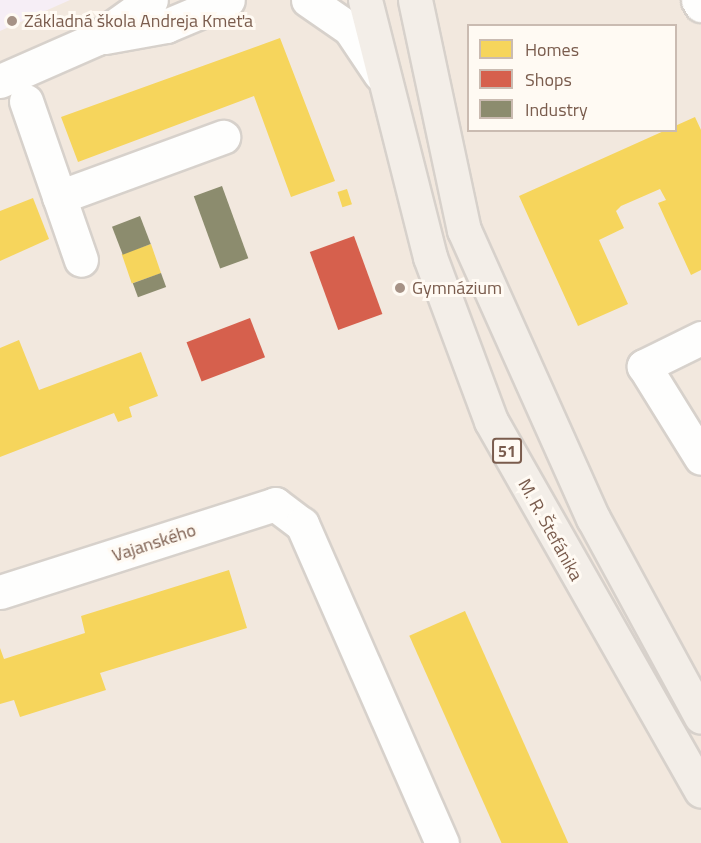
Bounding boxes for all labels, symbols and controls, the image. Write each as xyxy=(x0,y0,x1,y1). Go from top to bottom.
place label: Základná škola Andreja Kmeťa xyxy=(24,10,253,32)
marker: Základná škola Andreja Kmeťa xyxy=(5,14,19,28)
legend xyxy=(467,24,677,132)
text: Homes xyxy=(525,36,579,63)
text: Shops xyxy=(525,66,572,93)
text: Industry xyxy=(525,96,588,123)
place label: Gymnázium xyxy=(412,277,502,299)
marker: Gymnázium xyxy=(393,281,407,295)
road number: 51 xyxy=(492,438,522,464)
street label: M. R. Štefánika xyxy=(513,475,587,585)
street label: Vajanského xyxy=(109,519,199,567)

